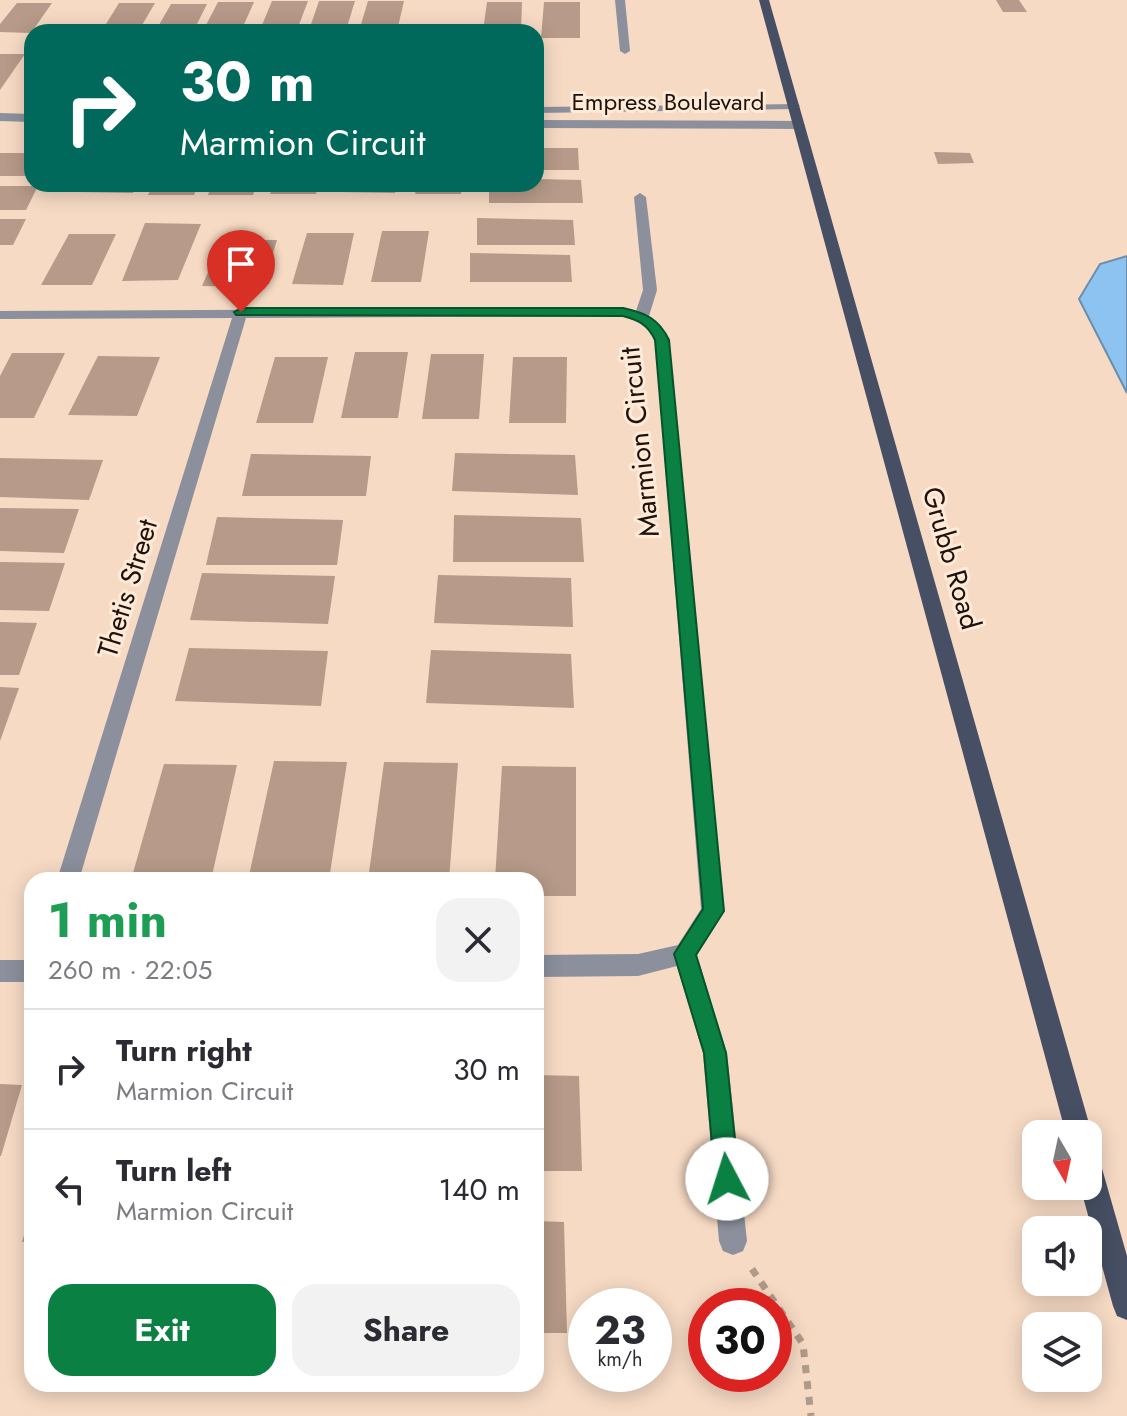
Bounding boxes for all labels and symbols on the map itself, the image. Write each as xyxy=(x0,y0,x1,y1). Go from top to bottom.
street label: Empress Boulevard xyxy=(571,84,765,119)
pin xyxy=(207,230,275,312)
street label: Marmion Circuit xyxy=(609,345,670,539)
street label: Grubb Road xyxy=(912,482,991,634)
street label: Thetis Street xyxy=(87,514,168,662)
north arrow xyxy=(1022,1120,1102,1200)
position arrow xyxy=(685,1137,769,1221)
speed limit sign: 30 xyxy=(688,1288,792,1392)

